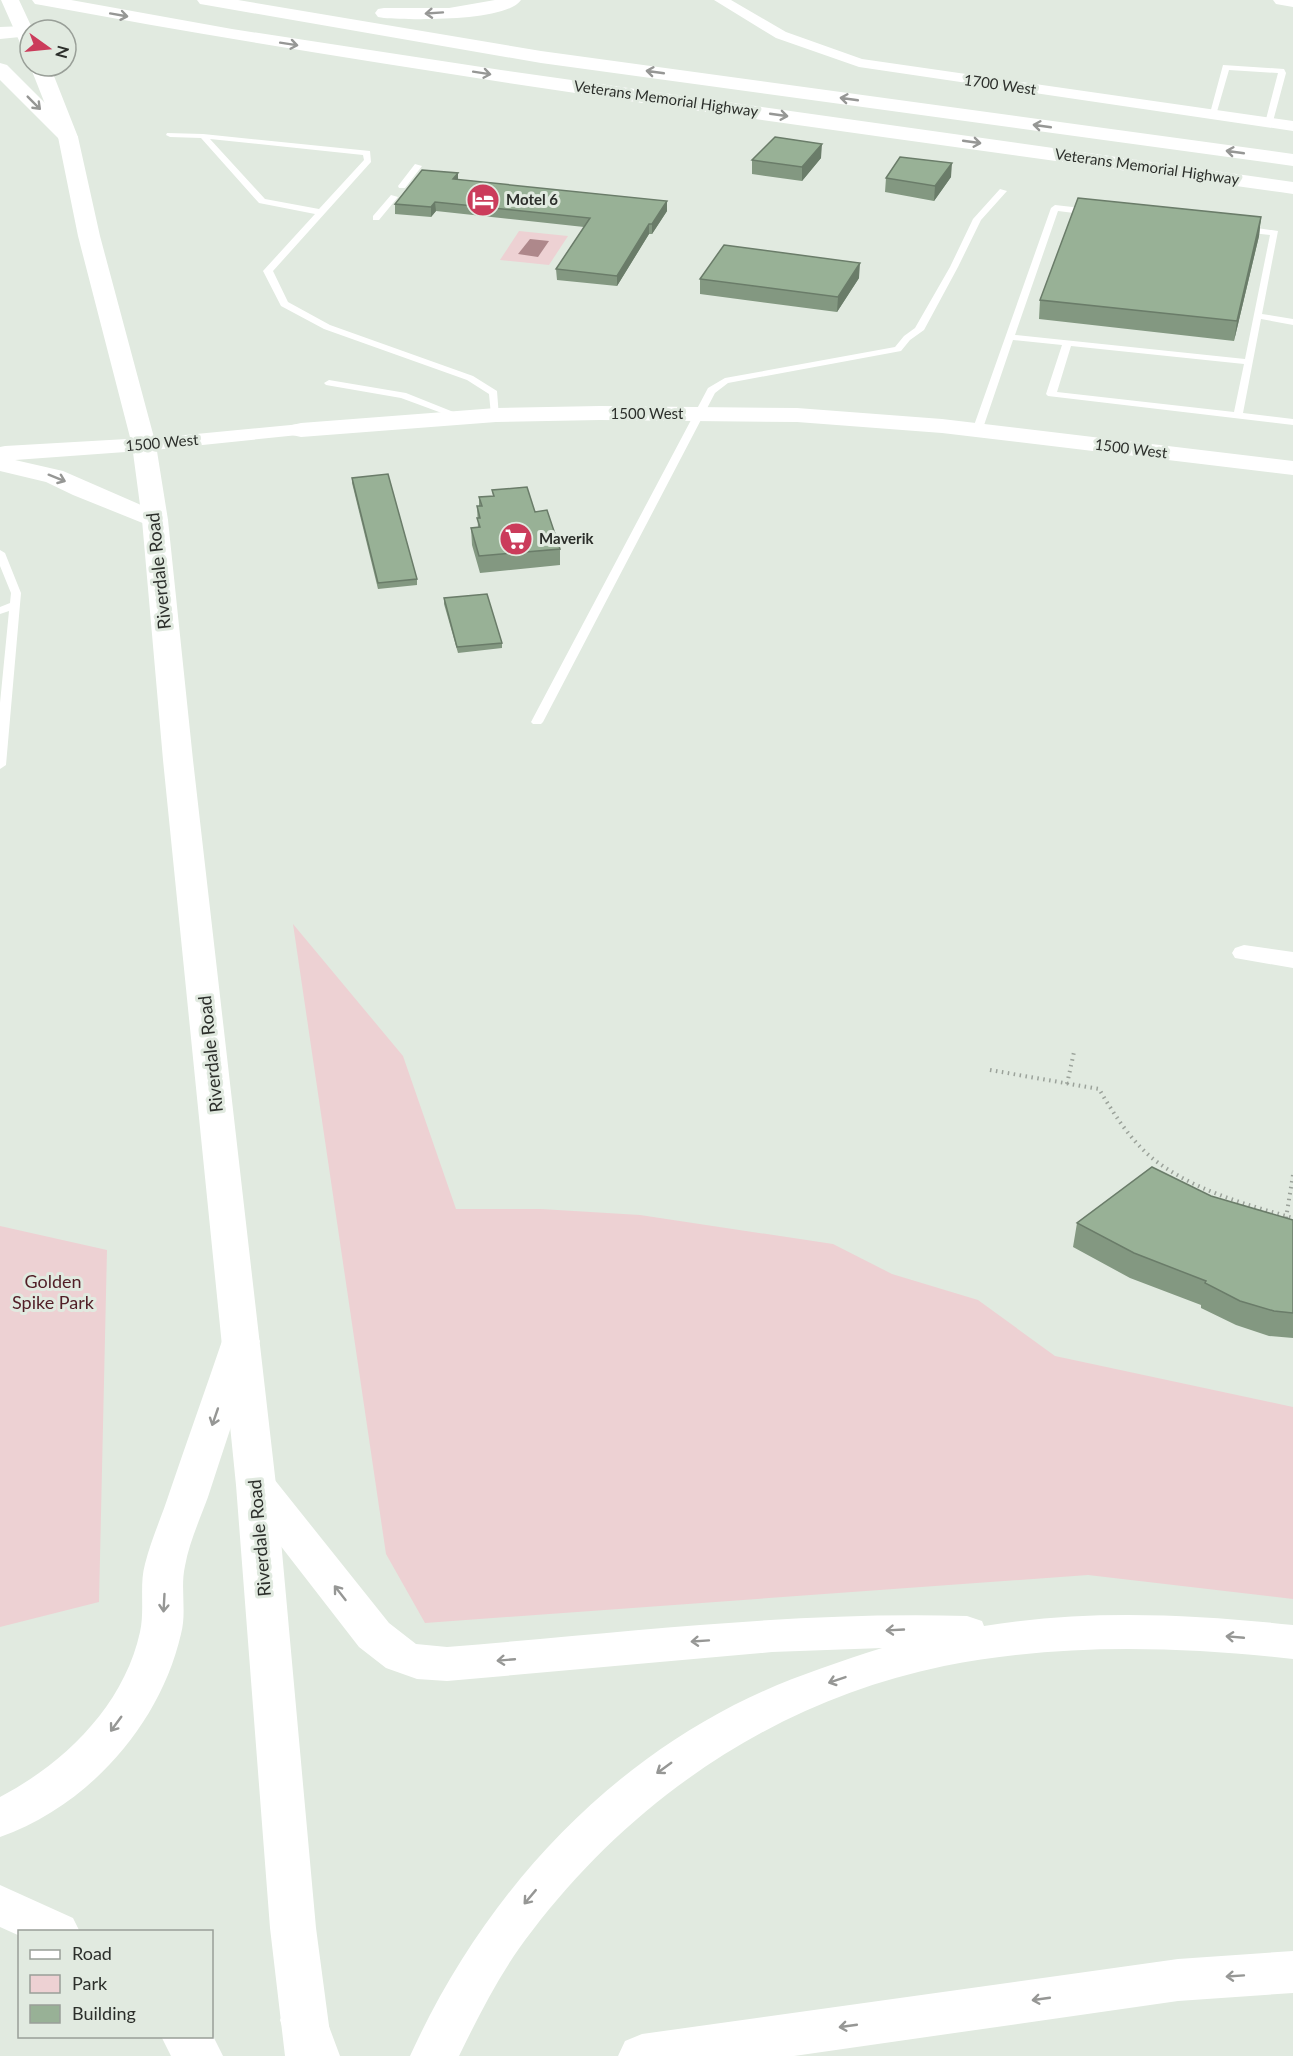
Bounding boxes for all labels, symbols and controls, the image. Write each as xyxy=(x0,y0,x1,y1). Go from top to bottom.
one-way arrow xyxy=(425,8,445,19)
one-way arrow xyxy=(109,9,128,20)
north arrow xyxy=(18,18,78,78)
one-way arrow xyxy=(279,39,299,50)
text: N xyxy=(52,44,74,60)
one-way arrow xyxy=(646,67,666,78)
one-way arrow xyxy=(472,68,492,79)
street label: 1700 West xyxy=(963,70,1038,98)
street label: Veterans Memorial Highway xyxy=(573,76,760,120)
one-way arrow xyxy=(839,93,859,104)
one-way arrow xyxy=(27,95,42,110)
one-way arrow xyxy=(769,110,789,121)
one-way arrow xyxy=(1032,120,1052,131)
one-way arrow xyxy=(962,137,982,148)
street label: Veterans Memorial Highway xyxy=(1054,144,1241,188)
one-way arrow xyxy=(1226,146,1245,157)
hotel icon: Motel 6 xyxy=(465,182,501,218)
place label: Motel 6 xyxy=(506,190,558,208)
street label: 1500 West xyxy=(611,404,684,422)
street label: 1500 West xyxy=(125,430,200,454)
street label: 1500 West xyxy=(1094,435,1169,461)
one-way arrow xyxy=(47,473,65,484)
street label: Riverdale Road xyxy=(141,512,175,631)
supermarket icon: Maverik xyxy=(498,521,534,557)
place label: Maverik xyxy=(539,529,595,547)
street label: Riverdale Road xyxy=(193,995,227,1114)
park label: Golden Spike Park xyxy=(12,1270,95,1313)
one-way arrow xyxy=(209,1407,220,1426)
street label: Riverdale Road xyxy=(243,1479,275,1598)
one-way arrow xyxy=(333,1585,346,1601)
one-way arrow xyxy=(158,1593,169,1612)
one-way arrow xyxy=(885,1625,905,1636)
one-way arrow xyxy=(1225,1631,1245,1642)
one-way arrow xyxy=(691,1636,711,1647)
one-way arrow xyxy=(497,1655,517,1666)
one-way arrow xyxy=(828,1675,847,1686)
one-way arrow xyxy=(110,1715,123,1731)
one-way arrow xyxy=(657,1762,673,1775)
one-way arrow xyxy=(523,1889,537,1904)
legend xyxy=(18,1930,213,2038)
text: Road xyxy=(72,1942,112,1964)
one-way arrow xyxy=(1225,1971,1245,1982)
text: Park xyxy=(72,1972,108,1994)
one-way arrow xyxy=(1032,1994,1052,2005)
text: Building xyxy=(72,2002,136,2024)
one-way arrow xyxy=(839,2021,858,2032)

